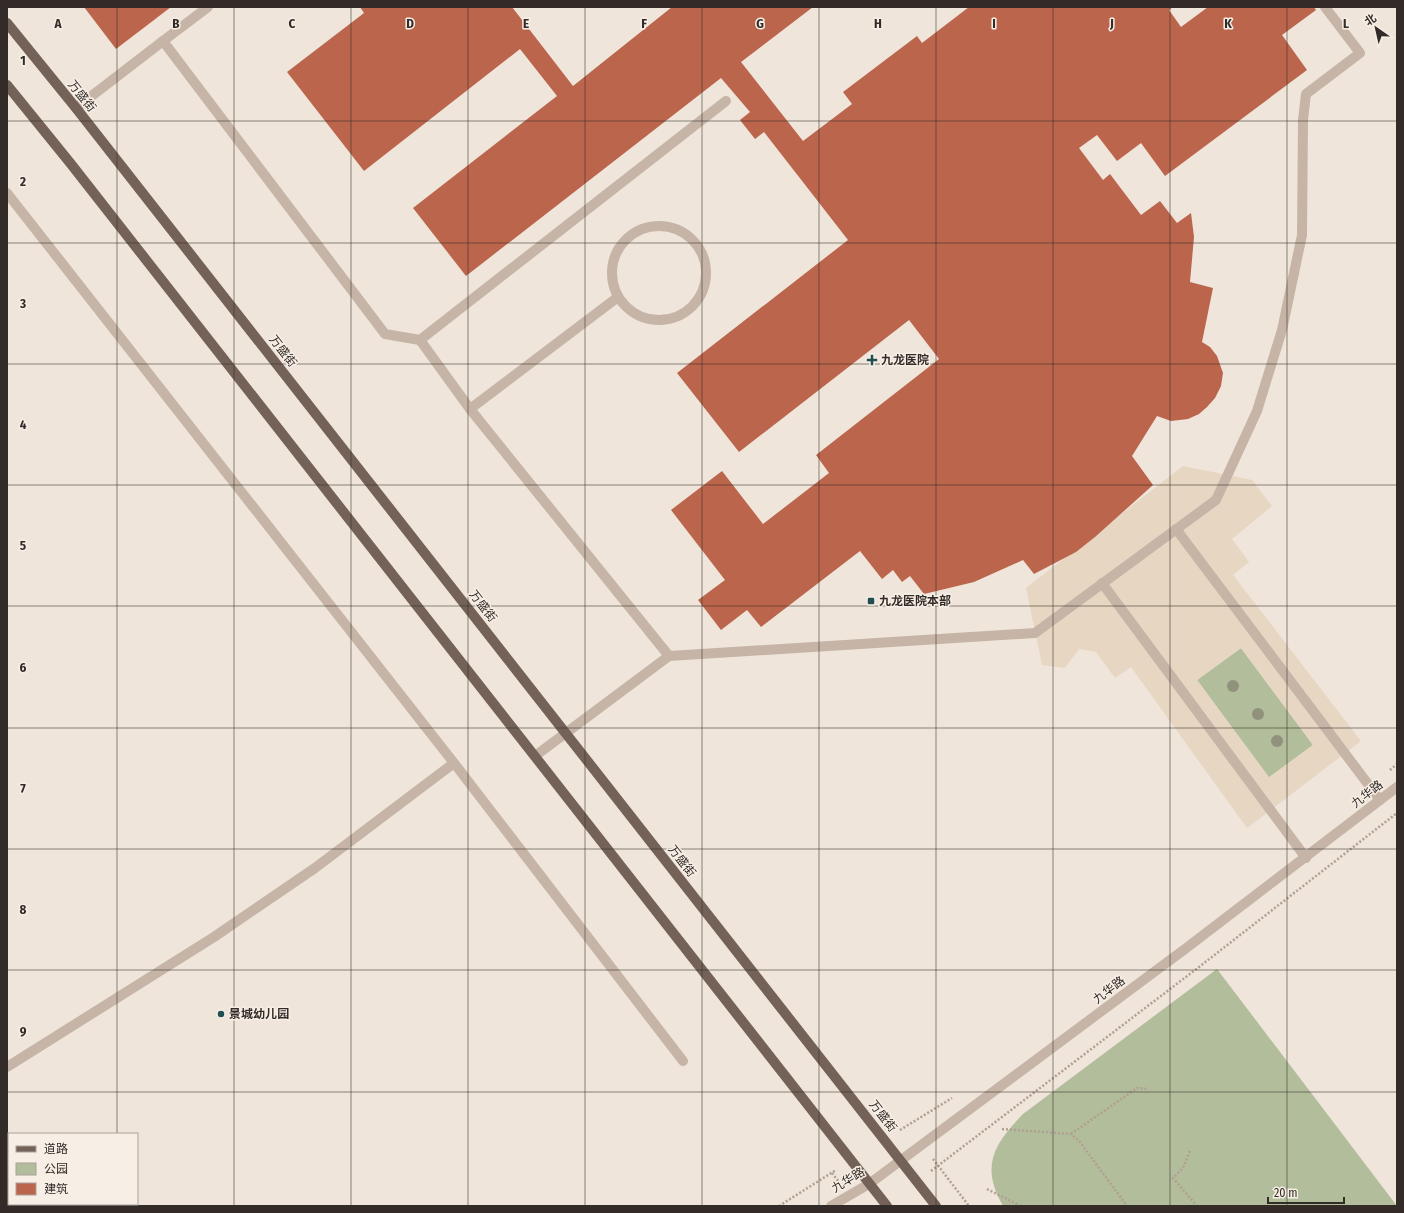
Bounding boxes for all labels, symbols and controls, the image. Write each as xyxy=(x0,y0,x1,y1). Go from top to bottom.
north arrow xyxy=(1356,8,1396,48)
text: 北 xyxy=(1362,12,1379,29)
text: A xyxy=(53,16,62,31)
text: B xyxy=(172,16,180,31)
text: C xyxy=(289,16,296,31)
text: D xyxy=(406,16,414,31)
text: E xyxy=(523,16,529,31)
text: F xyxy=(641,16,647,31)
text: G xyxy=(756,16,764,31)
text: H xyxy=(874,16,882,31)
text: I xyxy=(992,16,996,31)
text: J xyxy=(1109,16,1114,31)
text: K xyxy=(1224,16,1232,31)
text: L xyxy=(1343,16,1349,31)
text: 1 xyxy=(20,53,26,68)
street label: 万盛街 xyxy=(65,78,99,114)
text: 2 xyxy=(19,174,26,189)
text: 3 xyxy=(19,296,26,311)
street label: 万盛街 xyxy=(266,333,300,369)
place label: 九龙医院 xyxy=(881,353,929,367)
marker: 九龙医院 xyxy=(866,354,878,366)
text: 4 xyxy=(20,417,27,432)
text: 5 xyxy=(20,538,26,553)
street label: 万盛街 xyxy=(466,588,500,624)
place label: 九龙医院本部 xyxy=(879,594,951,608)
marker: 九龙医院本部 xyxy=(866,596,876,606)
text: 6 xyxy=(20,660,27,675)
street label: 九华路 xyxy=(1349,777,1385,811)
text: 7 xyxy=(20,781,26,796)
street label: 万盛街 xyxy=(665,843,699,879)
text: 8 xyxy=(20,902,27,917)
street label: 九华路 xyxy=(1090,974,1128,1006)
place label: 景城幼儿园 xyxy=(229,1007,289,1021)
marker: 景城幼儿园 xyxy=(216,1009,226,1019)
text: 9 xyxy=(20,1024,27,1039)
street label: 万盛街 xyxy=(866,1098,900,1134)
legend xyxy=(8,1133,138,1205)
text: 道路 xyxy=(44,1142,68,1156)
text: 公园 xyxy=(44,1162,68,1176)
street label: 九华路 xyxy=(829,1165,867,1195)
scale bar xyxy=(1268,1179,1344,1205)
text: 建筑 xyxy=(44,1182,68,1196)
text: 20 m xyxy=(1274,1186,1298,1200)

